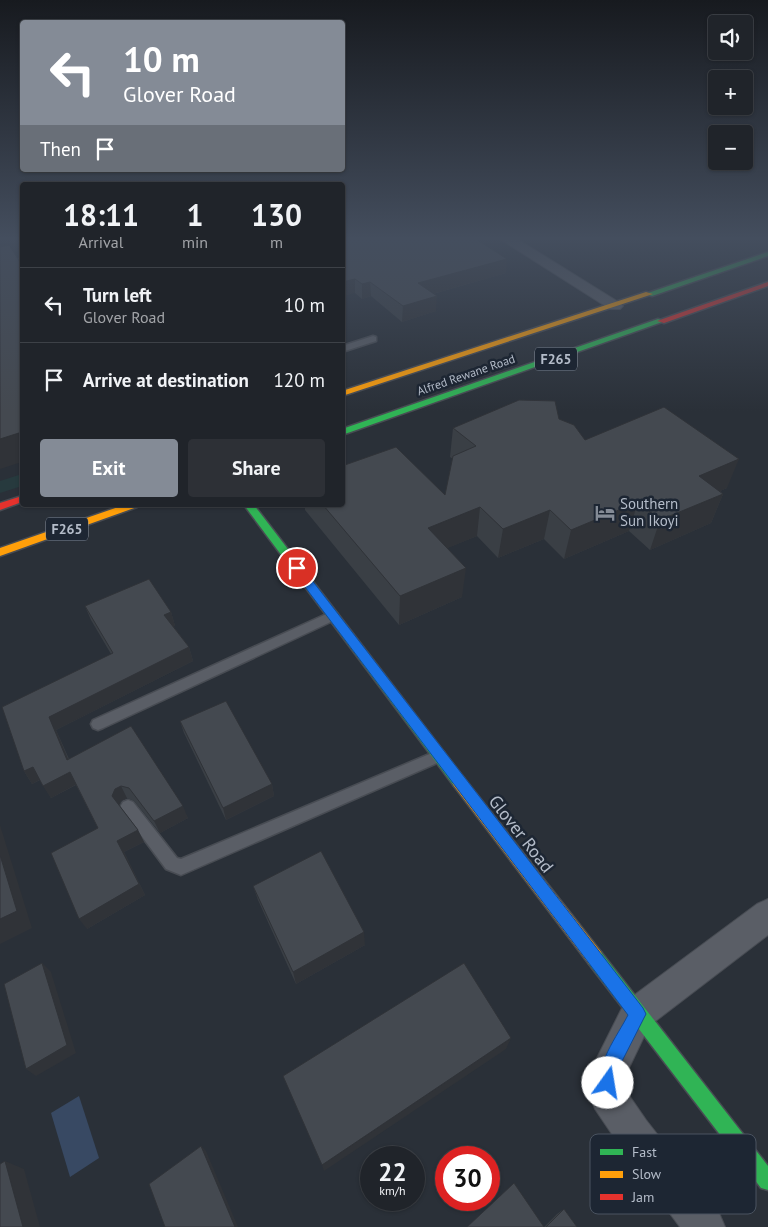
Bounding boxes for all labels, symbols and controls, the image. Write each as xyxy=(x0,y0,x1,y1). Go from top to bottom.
map controls xyxy=(708,15,753,170)
button: sound xyxy=(708,15,753,60)
text: 10 m xyxy=(123,36,200,82)
icon: left xyxy=(40,40,105,105)
button: + xyxy=(708,70,753,115)
text: Glover Road xyxy=(123,80,236,108)
button: − xyxy=(708,125,753,170)
icon: arrive xyxy=(91,135,119,163)
text: Then xyxy=(40,137,81,161)
text: 18:11 xyxy=(63,195,139,234)
text: 1 xyxy=(187,195,204,234)
text: 130 xyxy=(251,195,302,234)
text: Arrival xyxy=(79,232,123,252)
text: min xyxy=(182,232,208,252)
text: m xyxy=(270,232,283,252)
text: Turn left xyxy=(83,283,152,307)
icon: left xyxy=(40,291,68,319)
text: 10 m xyxy=(284,293,325,317)
text: Glover Road xyxy=(83,307,165,327)
road number: F265 xyxy=(535,348,577,370)
street label: Alfred Rewane Road xyxy=(415,351,517,398)
icon: arrive xyxy=(40,366,68,394)
text: Arrive at destination xyxy=(83,368,249,392)
text: 120 m xyxy=(273,368,325,392)
button: Exit xyxy=(40,439,178,497)
button: Share xyxy=(188,439,325,497)
place label: Southern Sun Ikoyi xyxy=(620,494,679,530)
hotel icon: Southern Sun Ikoyi xyxy=(594,502,616,524)
road number: F265 xyxy=(46,518,88,540)
pin xyxy=(276,547,318,589)
icon: arrive xyxy=(283,554,311,582)
street label: Glover Road xyxy=(484,790,559,877)
position arrow xyxy=(581,1056,633,1108)
legend xyxy=(590,1134,756,1214)
text: Fast xyxy=(632,1143,657,1161)
speed limit sign: 30 xyxy=(435,1146,500,1211)
text: 22 xyxy=(378,1156,407,1188)
text: Slow xyxy=(632,1165,662,1183)
text: km/h xyxy=(379,1183,406,1198)
text: Jam xyxy=(631,1188,654,1206)

